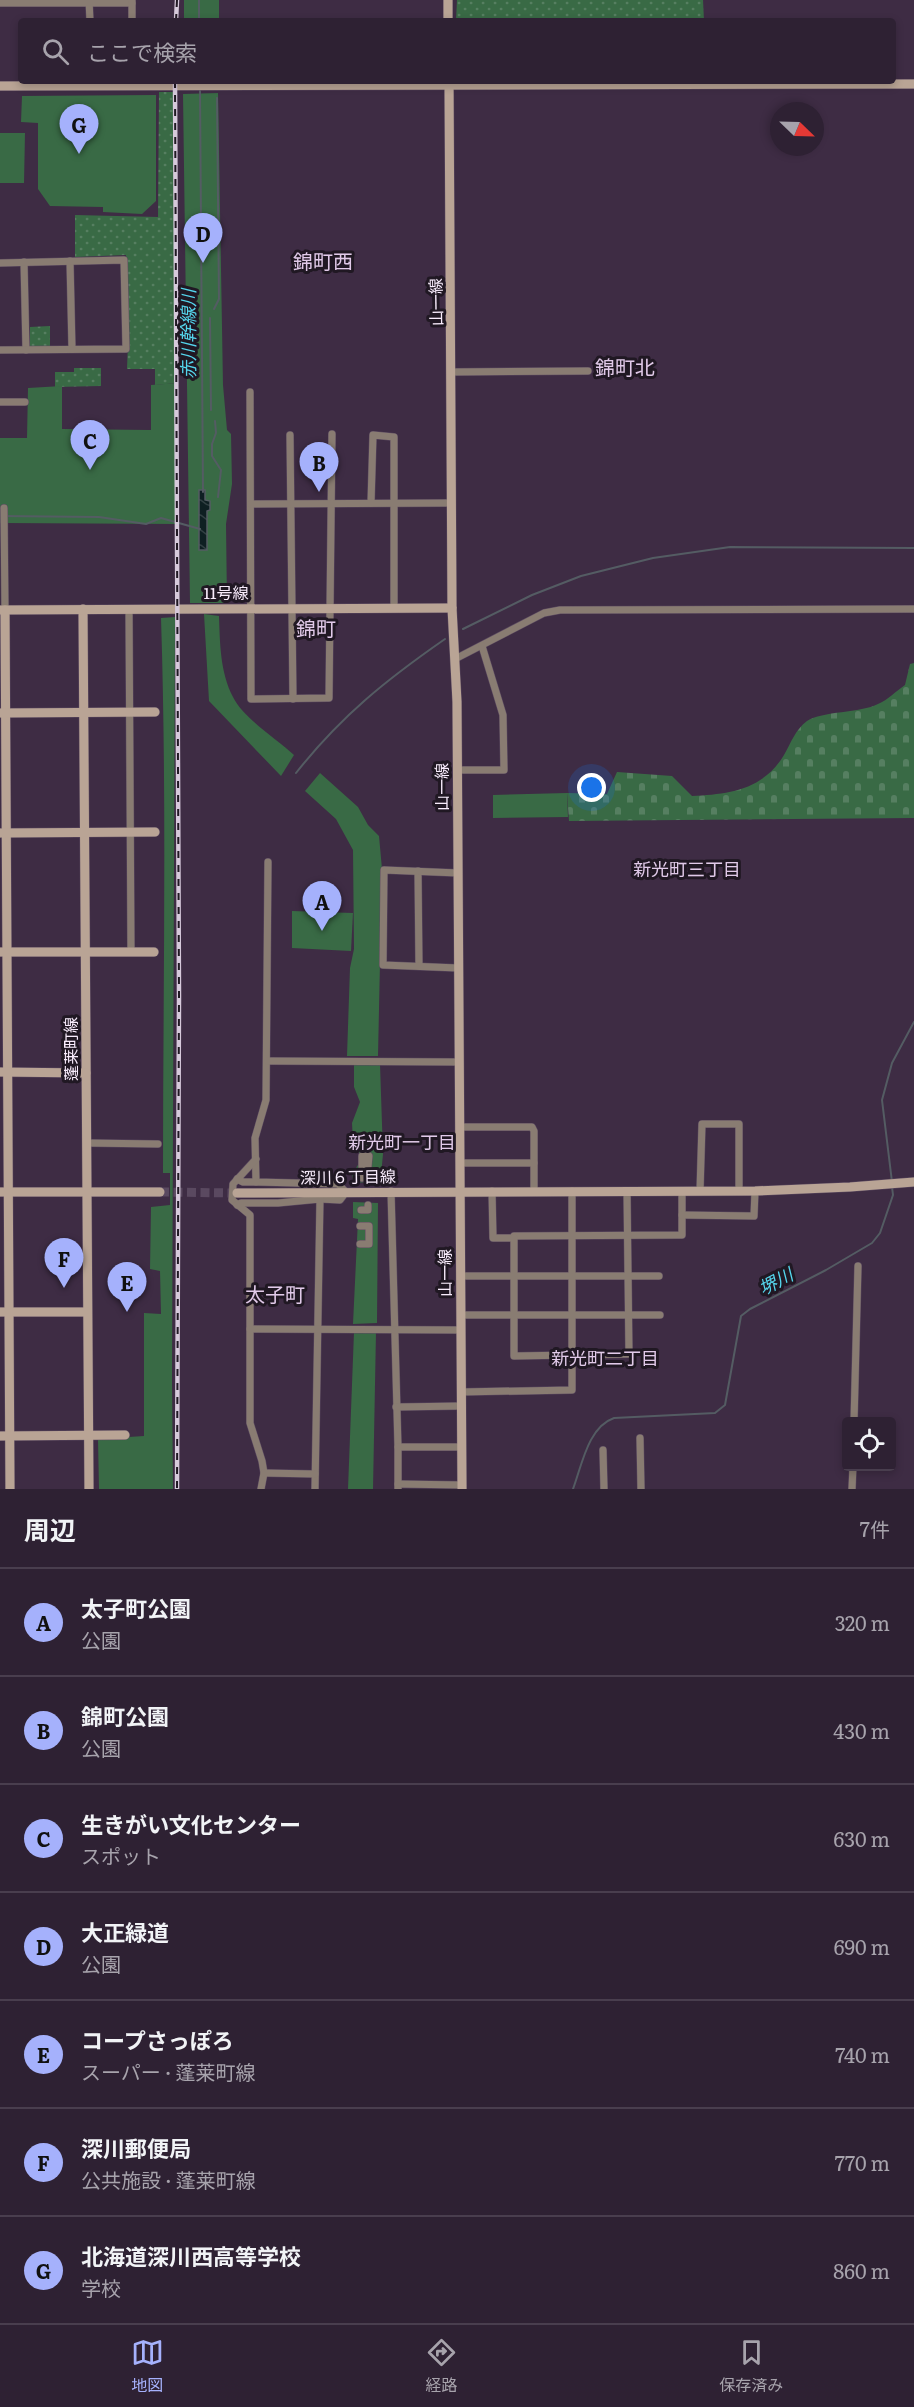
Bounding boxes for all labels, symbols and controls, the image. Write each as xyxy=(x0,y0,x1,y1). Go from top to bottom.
search box xyxy=(18,18,896,84)
icon: search xyxy=(39,35,72,68)
text: ここで検索 xyxy=(87,35,197,68)
north arrow xyxy=(770,102,824,156)
pin: G xyxy=(60,104,98,154)
pin: D xyxy=(184,214,222,263)
district label: 錦町西 xyxy=(293,245,353,275)
street label: 山一線 xyxy=(423,278,447,326)
water label: 赤川幹線川 xyxy=(174,287,201,379)
district label: 錦町北 xyxy=(595,351,655,381)
pin: C xyxy=(70,420,110,470)
pin: B xyxy=(300,442,338,492)
street label: 11号線 xyxy=(203,580,249,604)
district label: 錦町 xyxy=(296,612,336,642)
street label: 山一線 xyxy=(429,763,453,811)
your location xyxy=(577,773,606,802)
district label: 新光町三丁目 xyxy=(633,855,741,882)
pin: A xyxy=(302,882,342,931)
street label: 蓬莱町線 xyxy=(58,1017,82,1081)
district label: 新光町一丁目 xyxy=(348,1128,456,1155)
street label: 深川６丁目線 xyxy=(300,1163,396,1189)
pin: F xyxy=(44,1238,84,1288)
street label: 山一線 xyxy=(432,1249,456,1297)
water label: 堺川 xyxy=(753,1259,799,1301)
pin: E xyxy=(108,1262,146,1312)
district label: 太子町 xyxy=(245,1278,305,1308)
district label: 新光町二丁目 xyxy=(551,1344,659,1371)
map controls xyxy=(842,1417,896,1471)
button: locate xyxy=(842,1417,896,1471)
text: 周辺 xyxy=(24,1509,76,1548)
text: 7件 xyxy=(860,1513,890,1543)
text: 太子町公園 xyxy=(81,1591,191,1624)
text: A xyxy=(36,1607,51,1637)
text: 320 m xyxy=(835,1607,890,1637)
text: 公園 xyxy=(81,1624,121,1654)
text: 錦町公園 xyxy=(81,1699,169,1732)
text: B xyxy=(37,1715,50,1745)
text: 430 m xyxy=(833,1715,890,1745)
text: 公園 xyxy=(81,1732,121,1762)
text: 生きがい文化センター xyxy=(81,1807,301,1840)
text: C xyxy=(36,1823,51,1853)
text: 630 m xyxy=(833,1823,890,1853)
text: スポット xyxy=(81,1840,161,1870)
text: 大正緑道 xyxy=(81,1915,169,1948)
text: D xyxy=(36,1931,51,1961)
text: 690 m xyxy=(834,1931,890,1961)
text: 公園 xyxy=(81,1948,121,1978)
text: コープさっぽろ xyxy=(81,2023,234,2056)
text: E xyxy=(37,2039,50,2069)
text: 740 m xyxy=(835,2039,890,2069)
text: スーパー · 蓬莱町線 xyxy=(81,2056,255,2086)
text: 深川郵便局 xyxy=(81,2131,191,2164)
text: F xyxy=(37,2147,50,2177)
text: 770 m xyxy=(835,2147,890,2177)
text: 公共施設 · 蓬莱町線 xyxy=(81,2164,256,2194)
text: 北海道深川西高等学校 xyxy=(81,2239,301,2272)
text: G xyxy=(36,2255,51,2285)
text: 860 m xyxy=(833,2255,890,2285)
text: 学校 xyxy=(81,2272,121,2302)
tab: 地図 xyxy=(131,2336,164,2396)
tab: 経路 xyxy=(425,2336,458,2396)
tab: 保存済み xyxy=(719,2336,783,2396)

